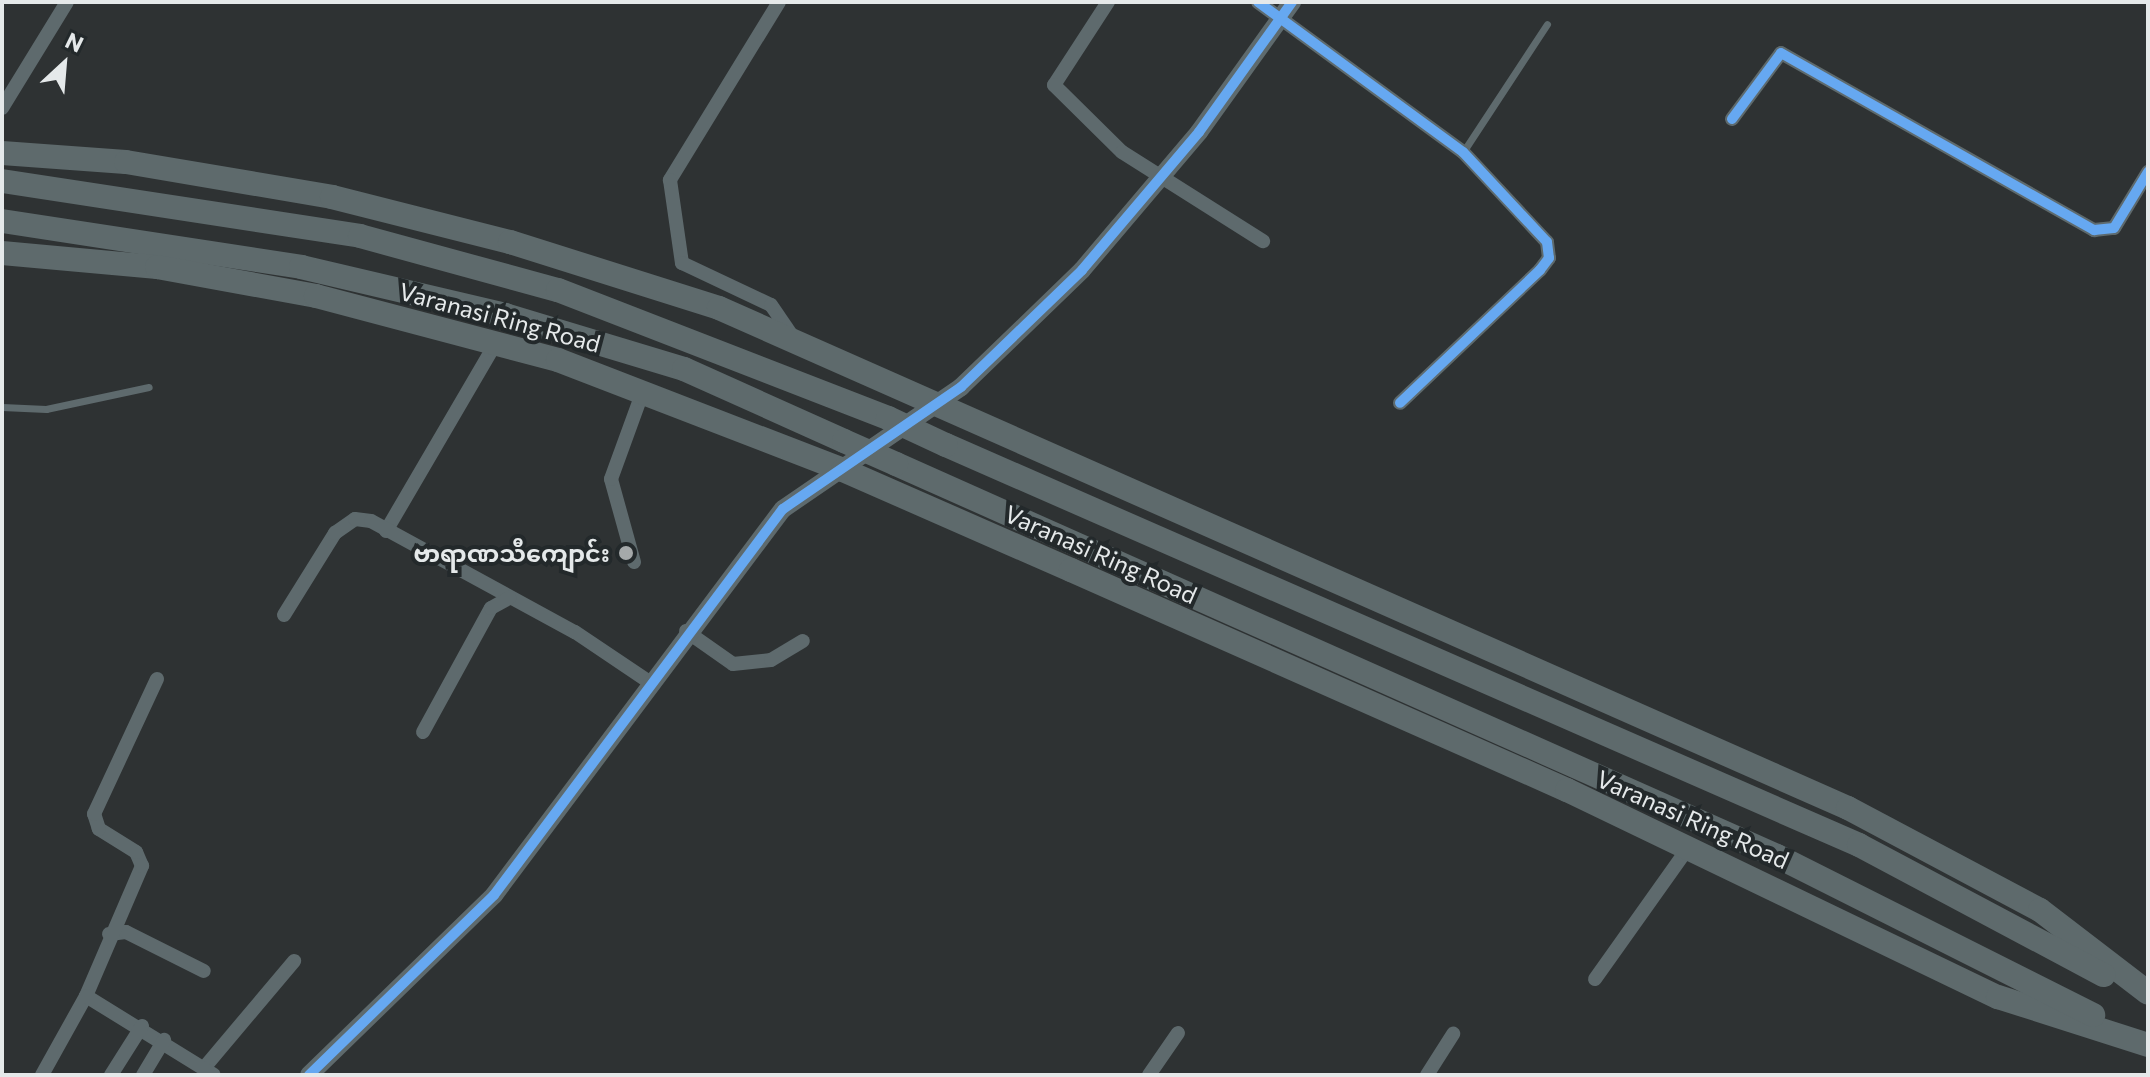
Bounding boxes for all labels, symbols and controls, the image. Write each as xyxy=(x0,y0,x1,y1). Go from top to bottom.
north arrow xyxy=(24,24,104,104)
text: N xyxy=(61,26,88,58)
street label: Varanasi Ring Road xyxy=(396,276,604,358)
street label: Varanasi Ring Road xyxy=(1000,499,1202,609)
place label: ဗာရာဏသီကျောင်း xyxy=(414,539,610,567)
marker: ဗာရာဏသီကျောင်း xyxy=(617,544,635,562)
street label: Varanasi Ring Road xyxy=(1592,764,1794,874)

